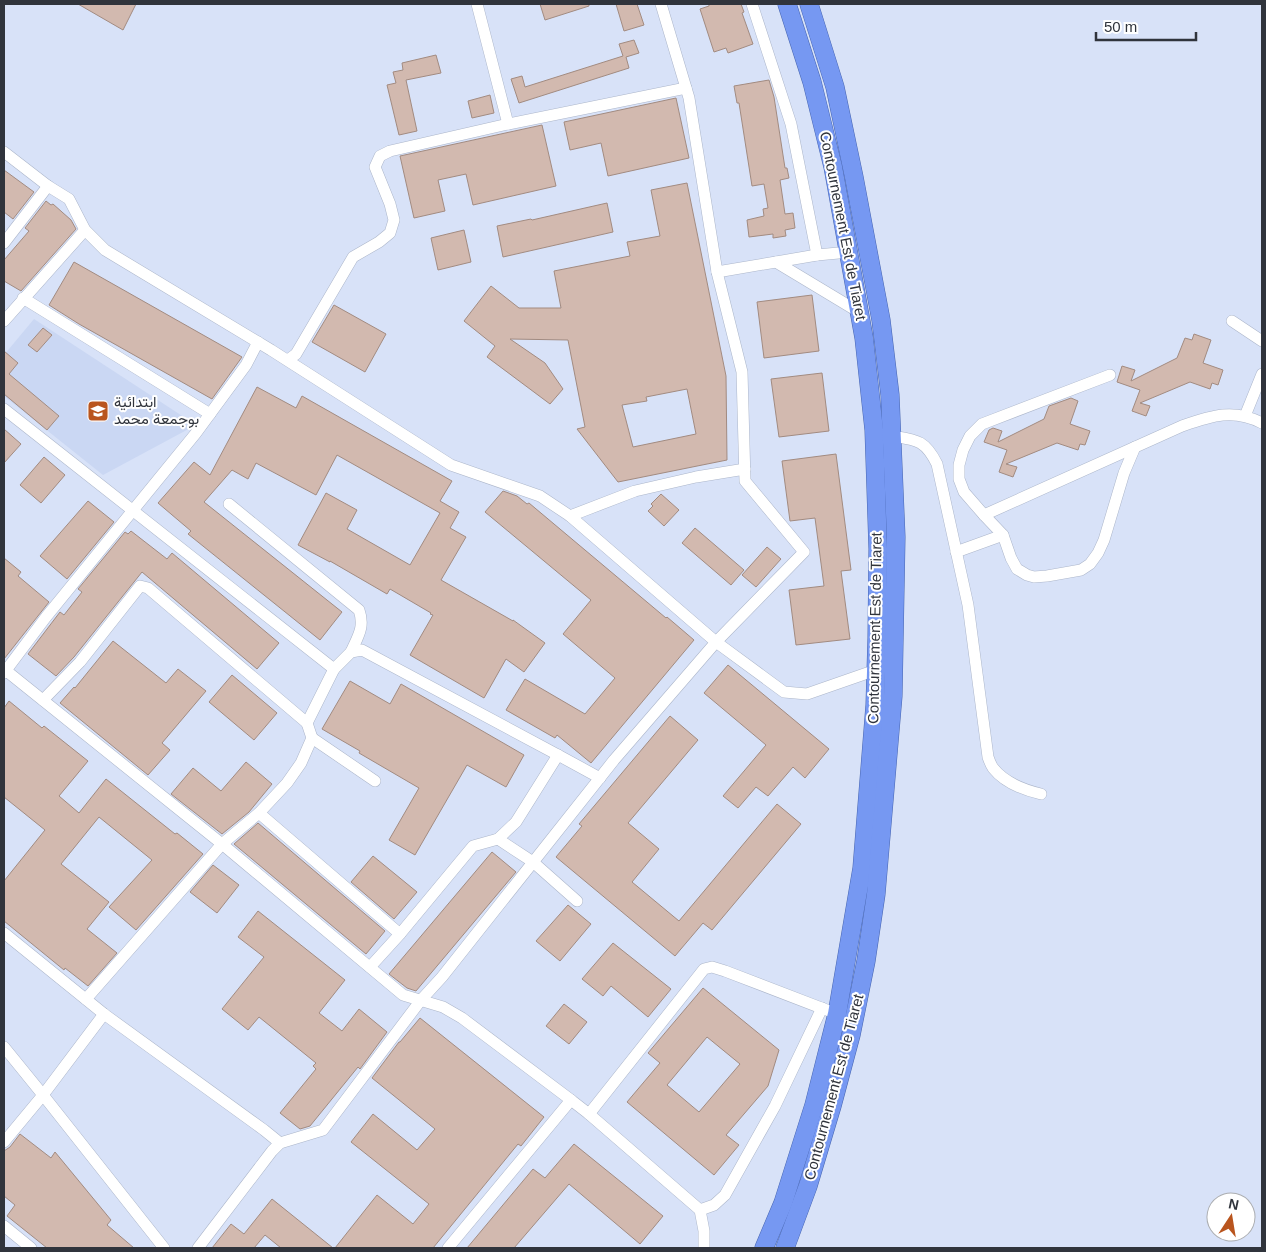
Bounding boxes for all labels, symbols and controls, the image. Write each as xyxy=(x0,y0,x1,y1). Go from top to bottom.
scale bar xyxy=(1096,10,1196,42)
text: 50 m xyxy=(1104,18,1137,35)
street label: Contournement Est de Tiaret xyxy=(817,130,870,322)
place label: ابتدائية بوجمعة محمد xyxy=(114,393,199,428)
school or university icon: ابتدائية بوجمعة محمد xyxy=(86,399,110,423)
street label: Contournement Est de Tiaret xyxy=(864,531,885,724)
street label: Contournement Est de Tiaret xyxy=(800,991,867,1182)
north arrow xyxy=(1206,1192,1256,1242)
text: N xyxy=(1227,1195,1240,1213)

